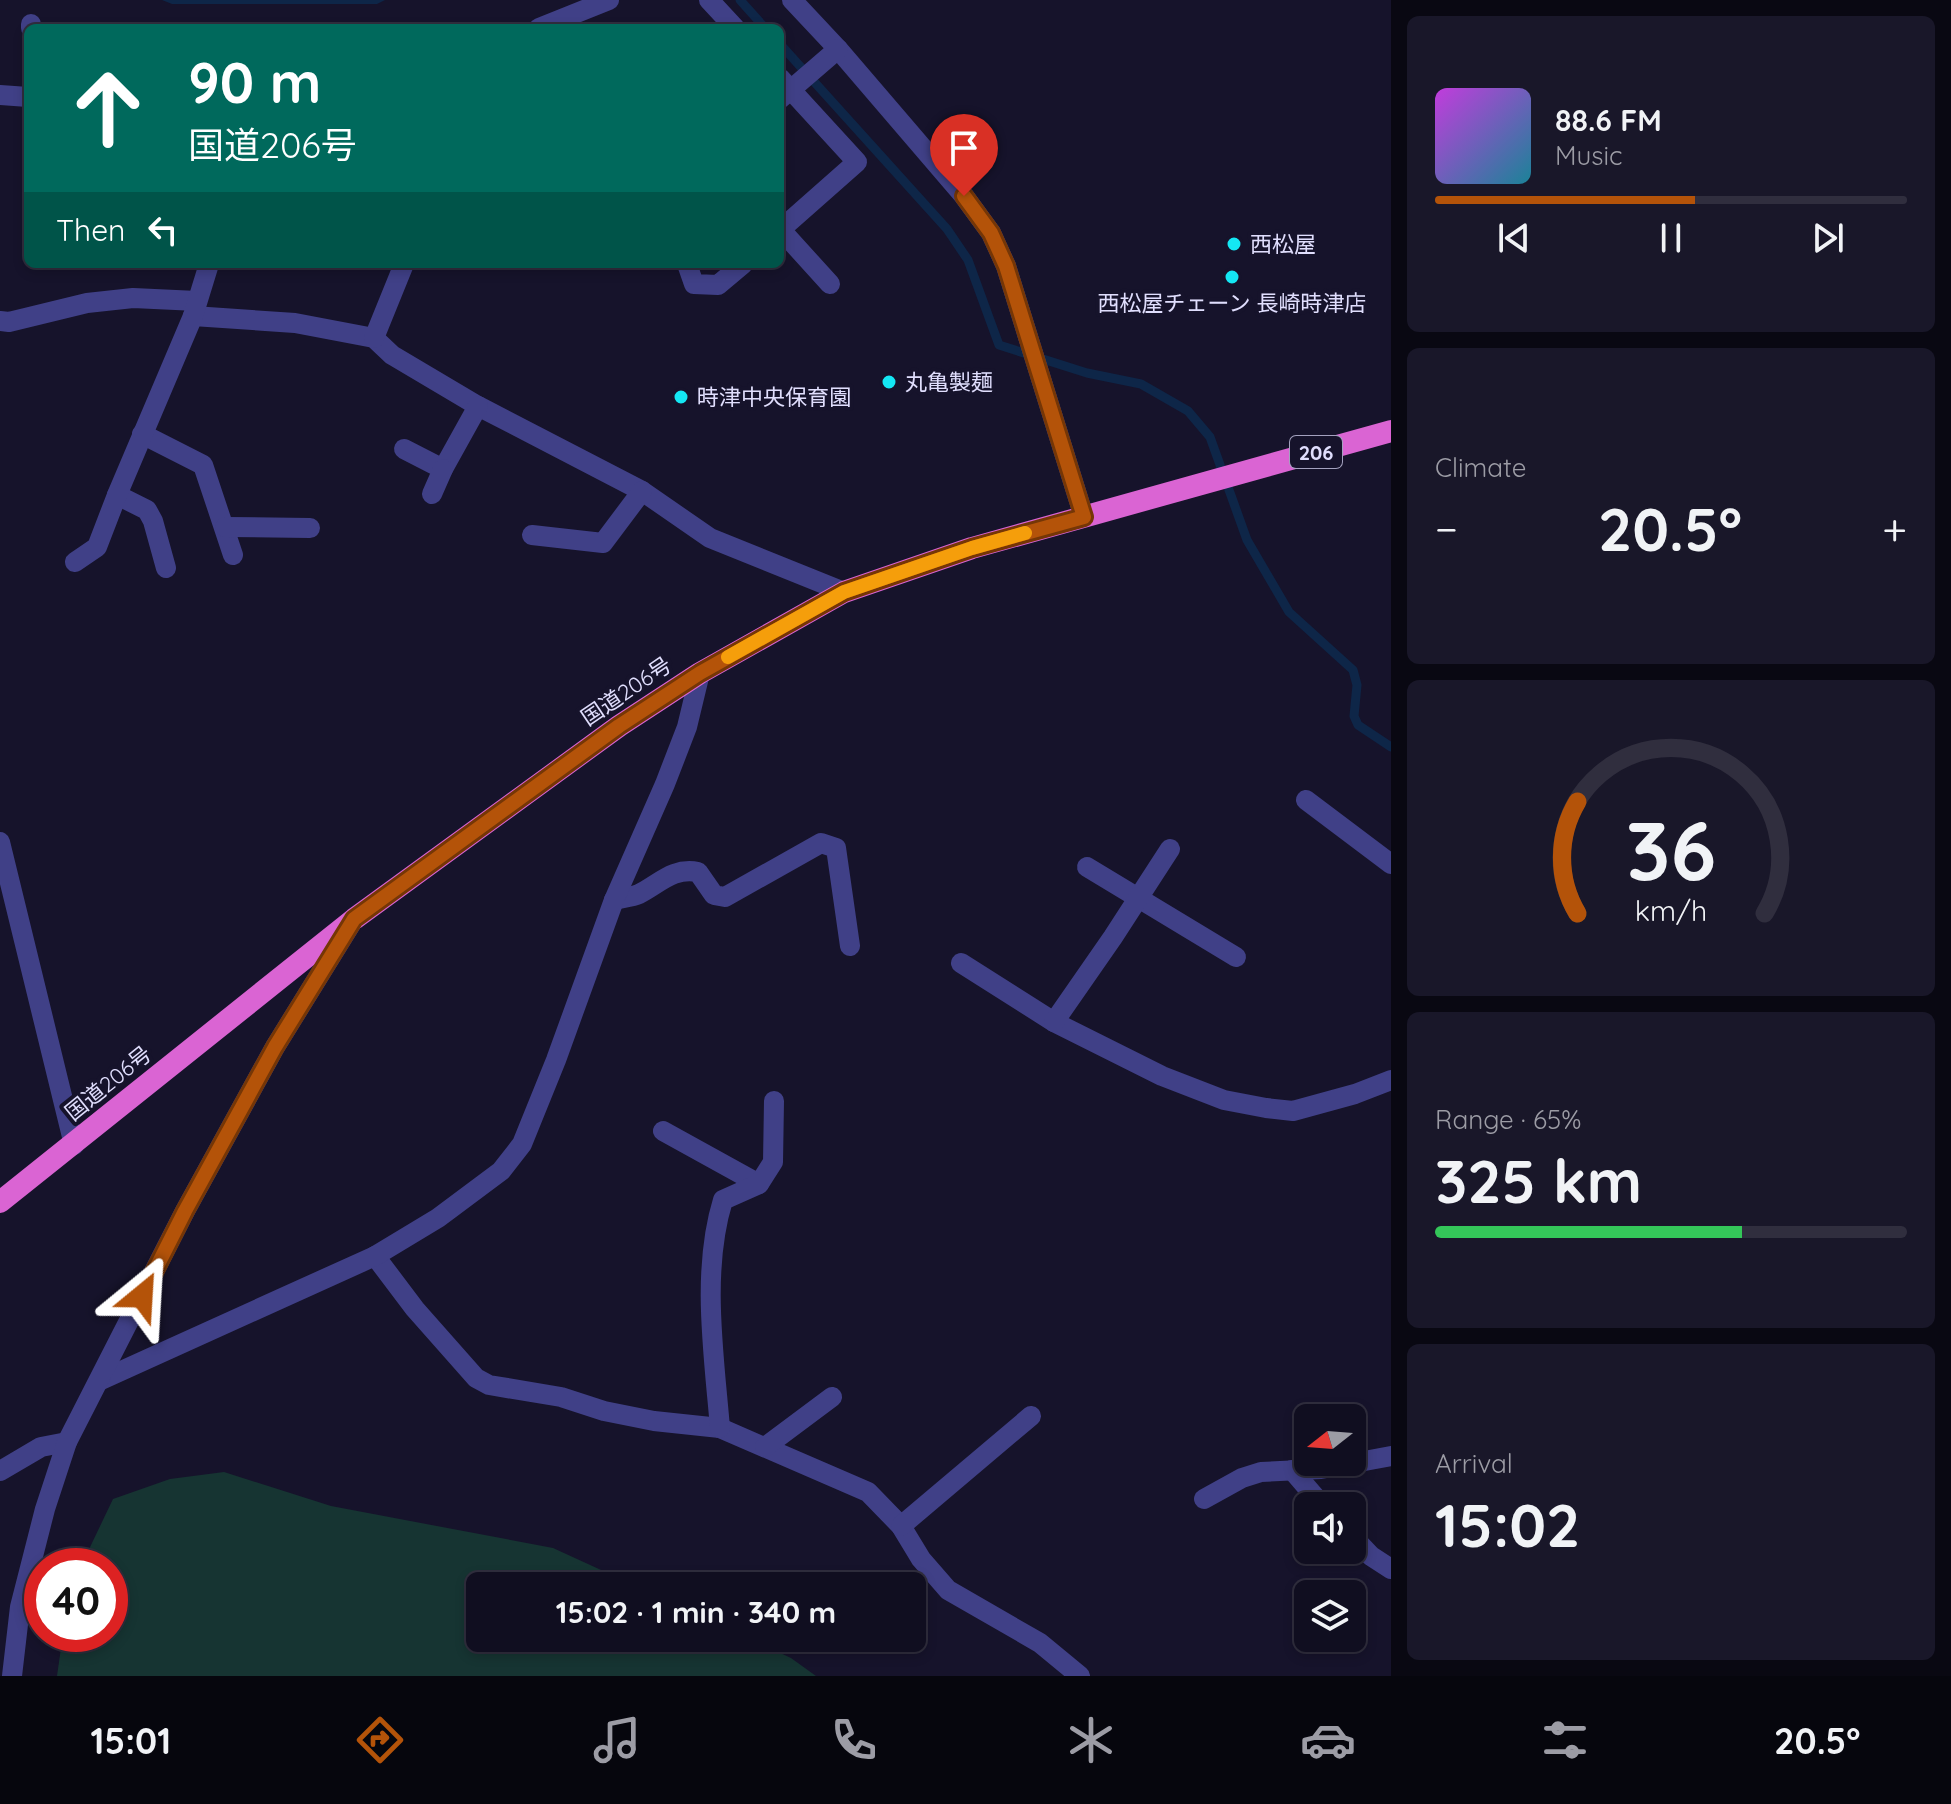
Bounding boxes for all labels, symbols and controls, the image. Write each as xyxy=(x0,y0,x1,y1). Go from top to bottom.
text: 90 m xyxy=(188,47,322,117)
icon: ahead xyxy=(56,56,160,160)
text: 88.6 FM xyxy=(1555,101,1662,139)
pin xyxy=(930,114,998,196)
text: 国道206号 xyxy=(188,122,357,167)
icon: arrive xyxy=(942,126,986,170)
text: Music xyxy=(1555,139,1623,172)
icon: left xyxy=(141,208,185,252)
text: Then xyxy=(56,211,125,249)
icon: previous xyxy=(1492,216,1536,260)
icon: pause xyxy=(1649,216,1693,260)
icon: next xyxy=(1806,216,1850,260)
place label: 西松屋 xyxy=(1250,230,1316,258)
marker: 西松屋 xyxy=(1225,235,1243,253)
marker: 西松屋チェーン 長崎時津店 xyxy=(1223,268,1241,286)
place label: 西松屋チェーン 長崎時津店 xyxy=(1098,289,1366,317)
place label: 丸亀製麺 xyxy=(905,368,993,396)
marker: 丸亀製麺 xyxy=(880,373,898,391)
place label: 時津中央保育園 xyxy=(697,383,851,411)
marker: 時津中央保育園 xyxy=(672,388,690,406)
road number: 206 xyxy=(1290,436,1342,468)
text: Climate xyxy=(1435,451,1526,484)
text: 20.5° xyxy=(1598,491,1742,566)
text: − xyxy=(1435,501,1458,556)
text: + xyxy=(1882,501,1907,556)
street label: 国道206号 xyxy=(575,651,677,731)
text: 36 xyxy=(1626,797,1716,901)
text: km/h xyxy=(1635,892,1707,928)
street label: 国道206号 xyxy=(59,1040,157,1126)
text: Range · 65% xyxy=(1435,1103,1581,1136)
text: 325 km xyxy=(1435,1143,1642,1218)
position arrow xyxy=(100,1254,184,1338)
north arrow xyxy=(1294,1404,1366,1476)
map controls xyxy=(1294,1404,1366,1652)
text: Arrival xyxy=(1435,1447,1513,1480)
text: 15:02 xyxy=(1435,1487,1580,1562)
button: sound xyxy=(1294,1492,1366,1564)
speed limit sign: 40 xyxy=(24,1548,128,1652)
button: layers xyxy=(1294,1580,1366,1652)
text: 15:02 · 1 min · 340 m xyxy=(556,1593,836,1631)
icon: directions xyxy=(352,1712,408,1768)
icon: music xyxy=(589,1712,645,1768)
icon: phone xyxy=(826,1712,882,1768)
icon: climate xyxy=(1063,1712,1119,1768)
icon: car xyxy=(1300,1712,1356,1768)
icon: filters xyxy=(1537,1712,1593,1768)
text: 15:01 xyxy=(90,1718,171,1763)
text: 20.5° xyxy=(1774,1718,1861,1763)

